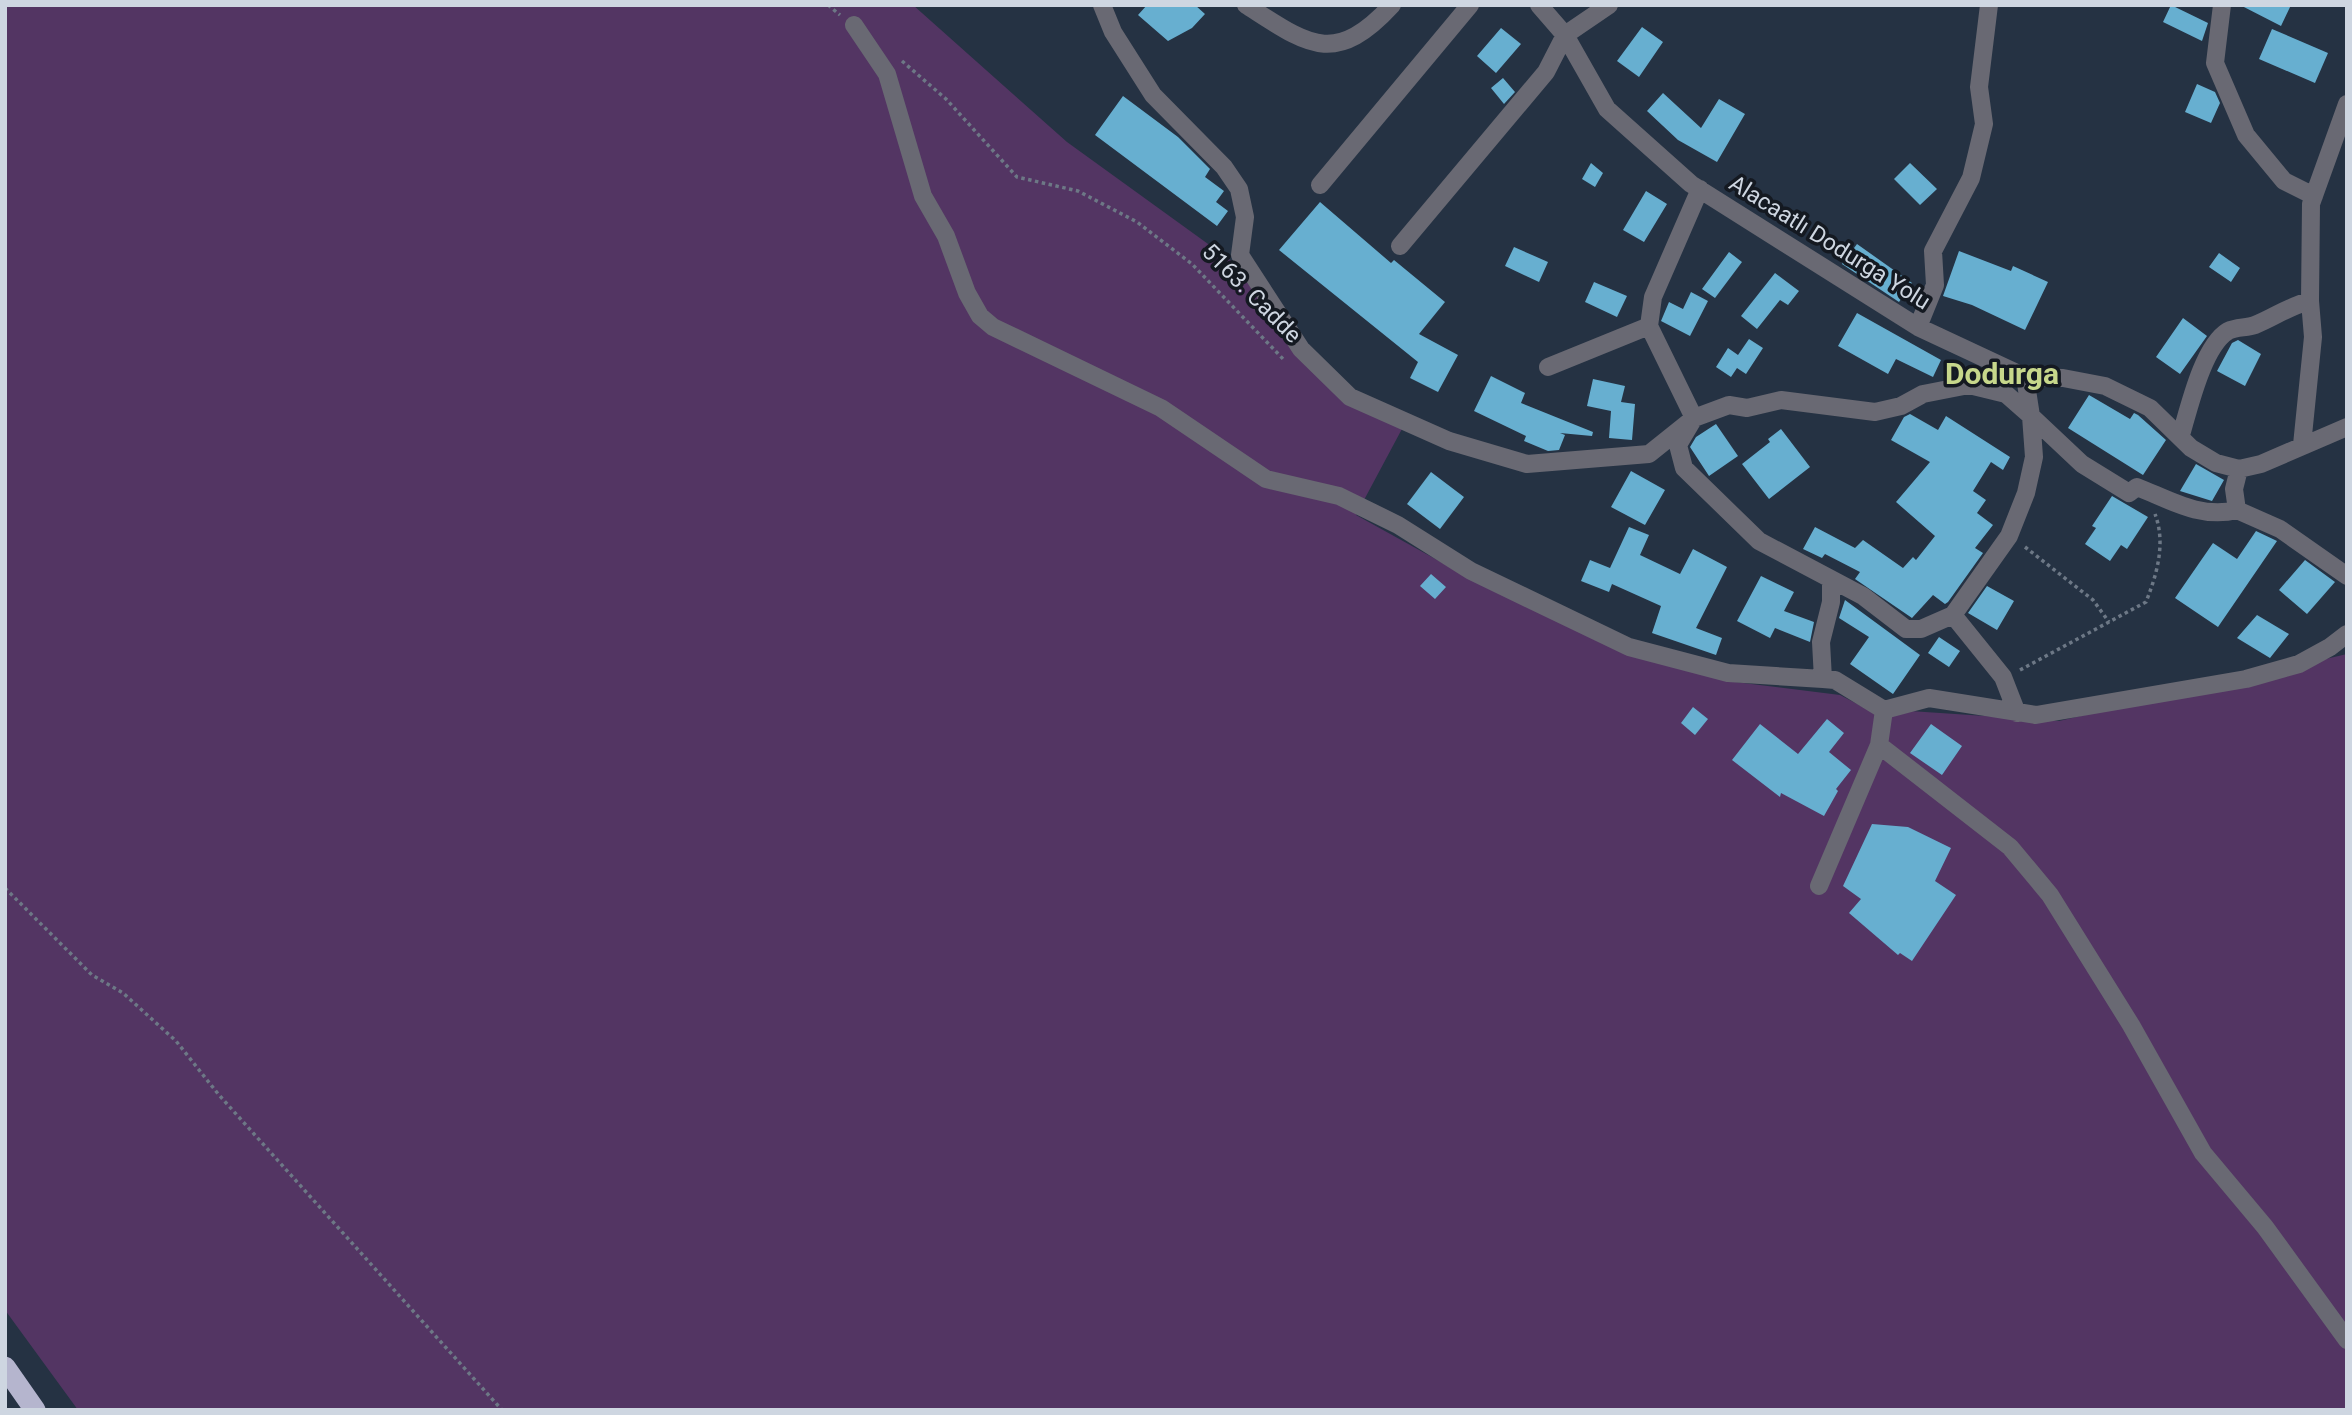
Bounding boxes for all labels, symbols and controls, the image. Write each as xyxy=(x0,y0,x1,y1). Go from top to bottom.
street label: Alacaatlı Dodurga Yolu xyxy=(1724,170,1935,315)
street label: 5163. Cadde xyxy=(1196,238,1307,349)
district label: Dodurga xyxy=(1945,356,2059,391)

